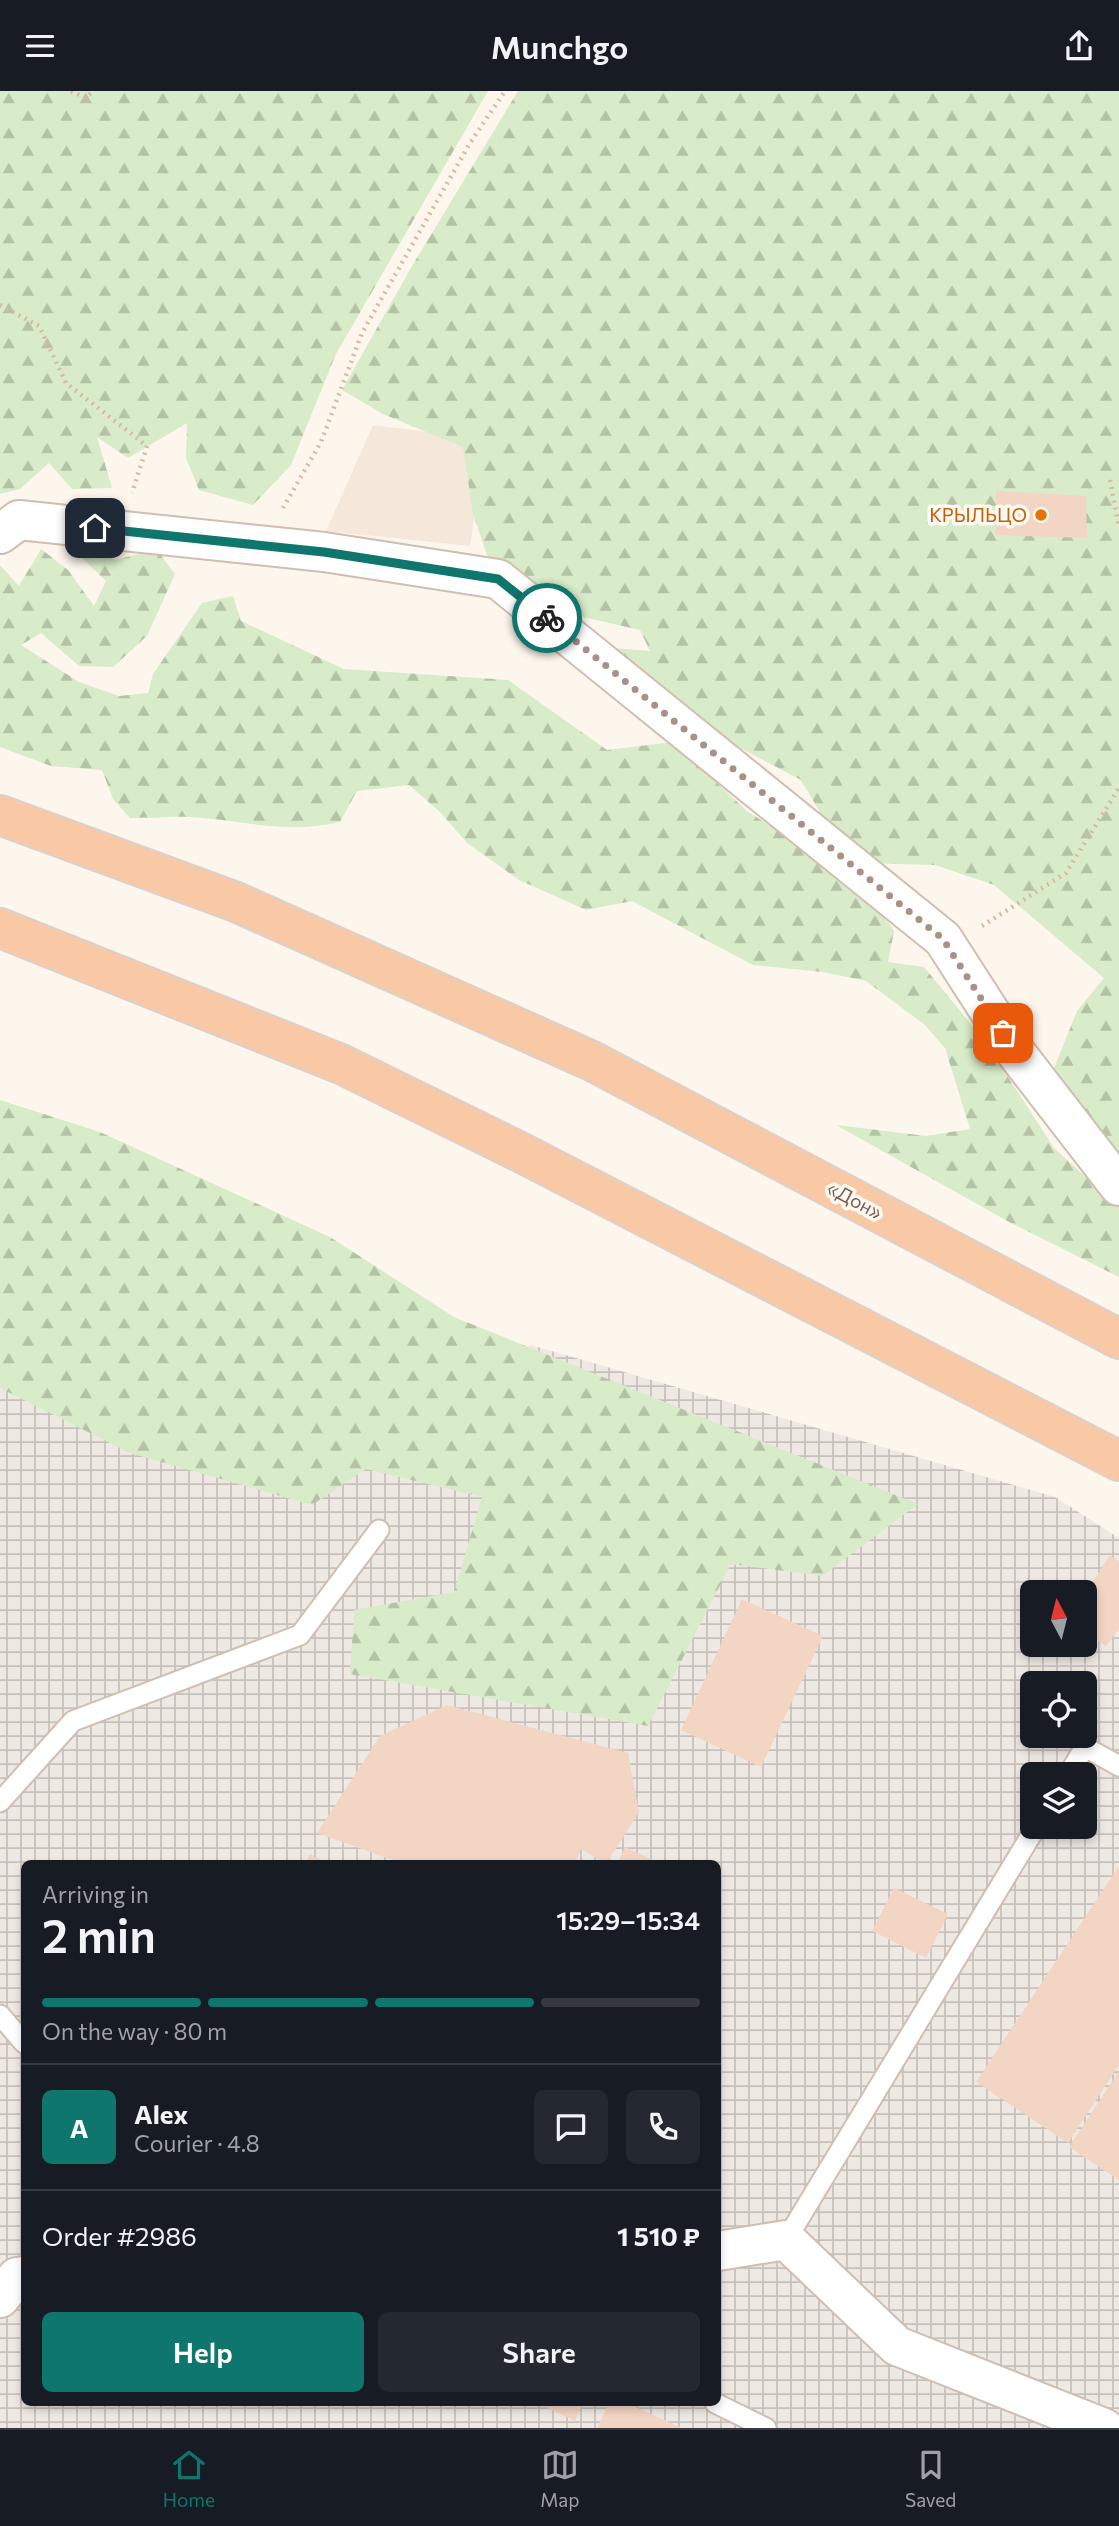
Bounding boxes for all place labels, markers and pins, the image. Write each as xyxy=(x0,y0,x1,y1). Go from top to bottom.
pin xyxy=(65,498,125,558)
place label: КРЫЛЬЦО xyxy=(929,503,1027,526)
marker: КРЫЛЬЦО xyxy=(1033,507,1049,523)
pin xyxy=(973,1003,1033,1063)

